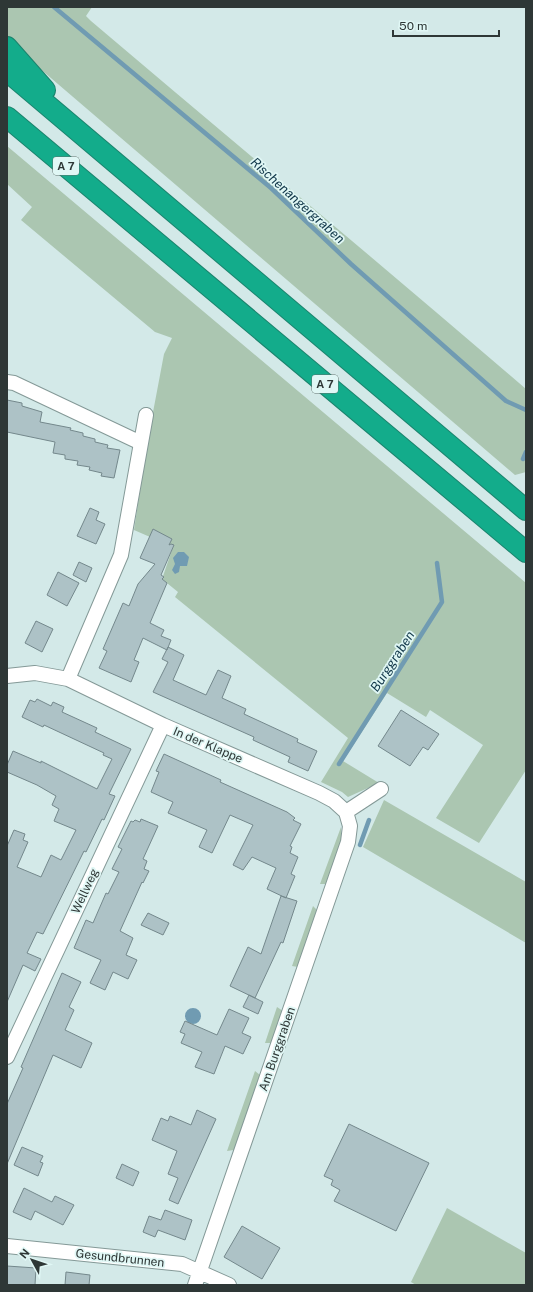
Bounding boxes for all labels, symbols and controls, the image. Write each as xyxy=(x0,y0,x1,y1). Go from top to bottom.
scale bar xyxy=(393,12,499,38)
text: 50 m xyxy=(399,19,427,33)
water label: Rischenangergraben xyxy=(248,154,348,246)
road number: A 7 xyxy=(53,157,79,175)
road number: A 7 xyxy=(312,375,338,393)
water label: Burggraben xyxy=(367,628,418,694)
street label: In der Klappe xyxy=(171,724,245,766)
street label: Wellweg xyxy=(69,866,101,916)
street label: Am Burggraben xyxy=(256,1005,298,1093)
north arrow xyxy=(12,1240,52,1280)
text: N xyxy=(17,1246,32,1261)
street label: Gesundbrunnen xyxy=(75,1246,165,1270)

